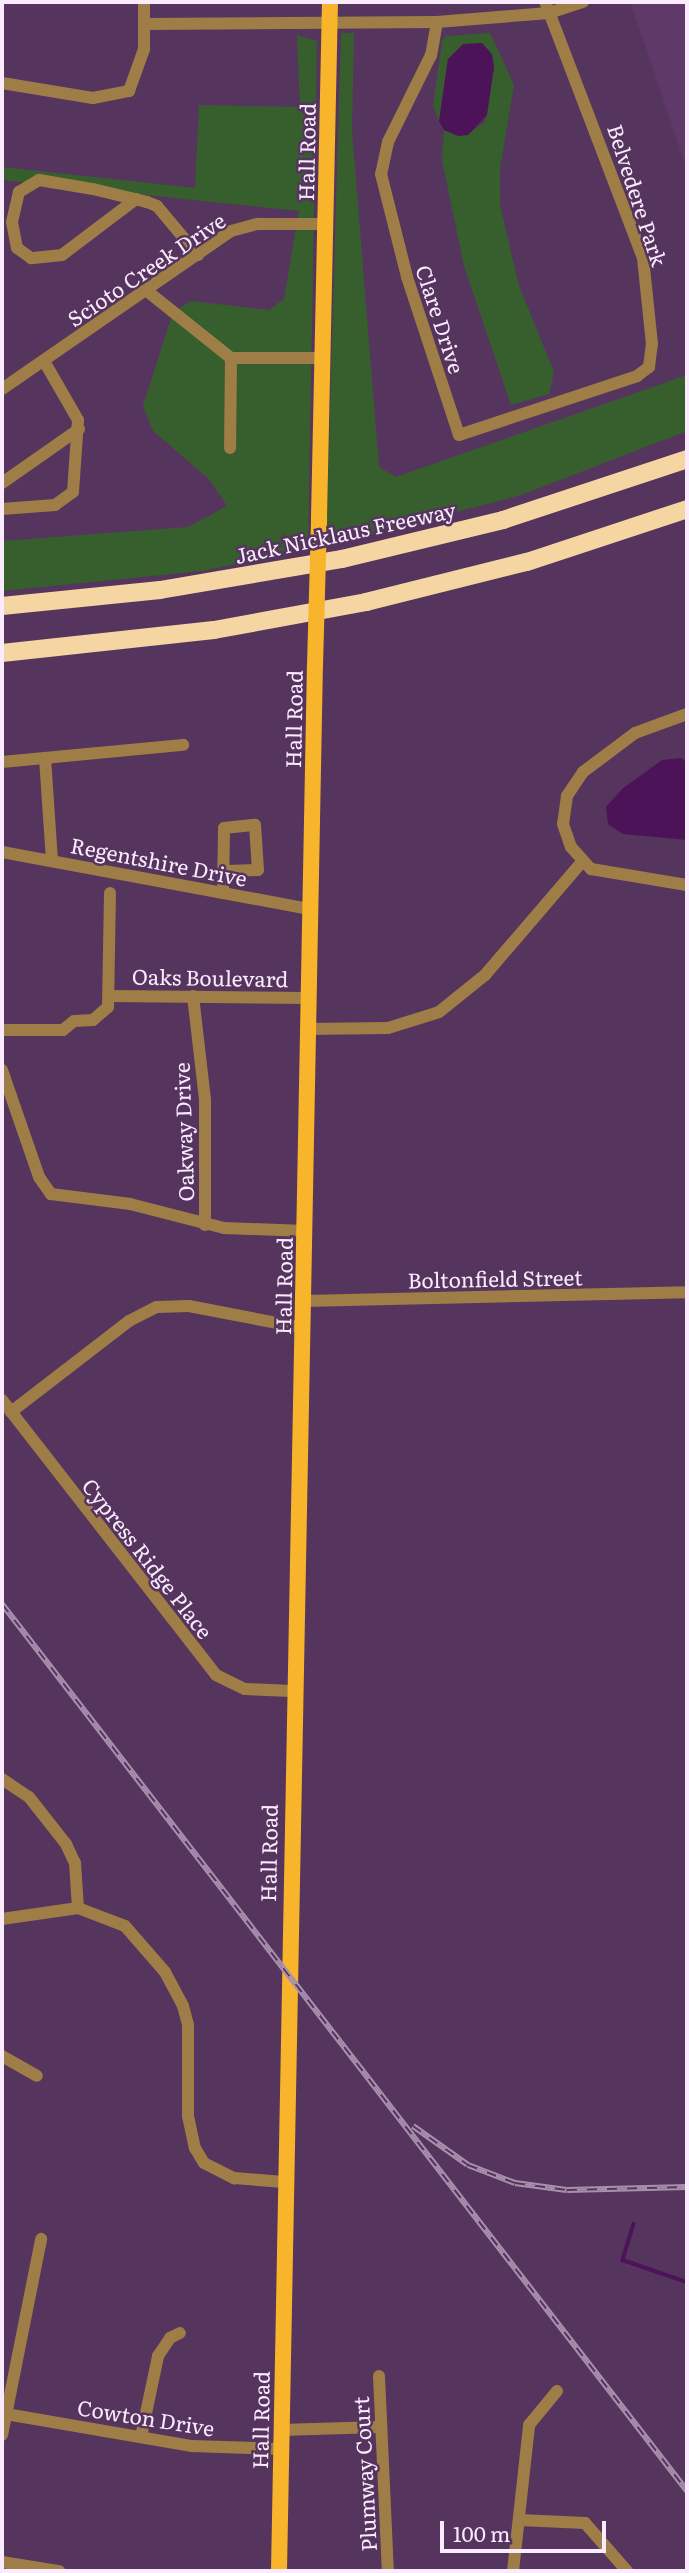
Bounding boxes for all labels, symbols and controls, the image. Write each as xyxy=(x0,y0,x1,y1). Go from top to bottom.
street label: Hall Road xyxy=(293,103,319,201)
street label: Belvedere Park xyxy=(603,121,673,269)
street label: Scioto Creek Drive xyxy=(62,207,230,331)
street label: Clare Drive xyxy=(412,262,470,376)
street label: Jack Nicklaus Freeway xyxy=(232,496,458,568)
street label: Hall Road xyxy=(280,670,306,768)
street label: Regentshire Drive xyxy=(69,832,249,890)
street label: Oaks Boulevard xyxy=(132,963,288,991)
street label: Oakway Drive xyxy=(168,1062,198,1202)
street label: Hall Road xyxy=(270,1237,296,1335)
street label: Boltonfield Street xyxy=(407,1264,583,1292)
street label: Cypress Ridge Place xyxy=(78,1473,218,1643)
street label: Hall Road xyxy=(255,1804,281,1902)
street label: Hall Road xyxy=(247,2371,273,2469)
street label: Cowton Drive xyxy=(76,2394,216,2440)
street label: Plumway Court xyxy=(347,2396,381,2552)
scale bar xyxy=(444,2506,610,2550)
text: 100 m xyxy=(453,2517,510,2548)

